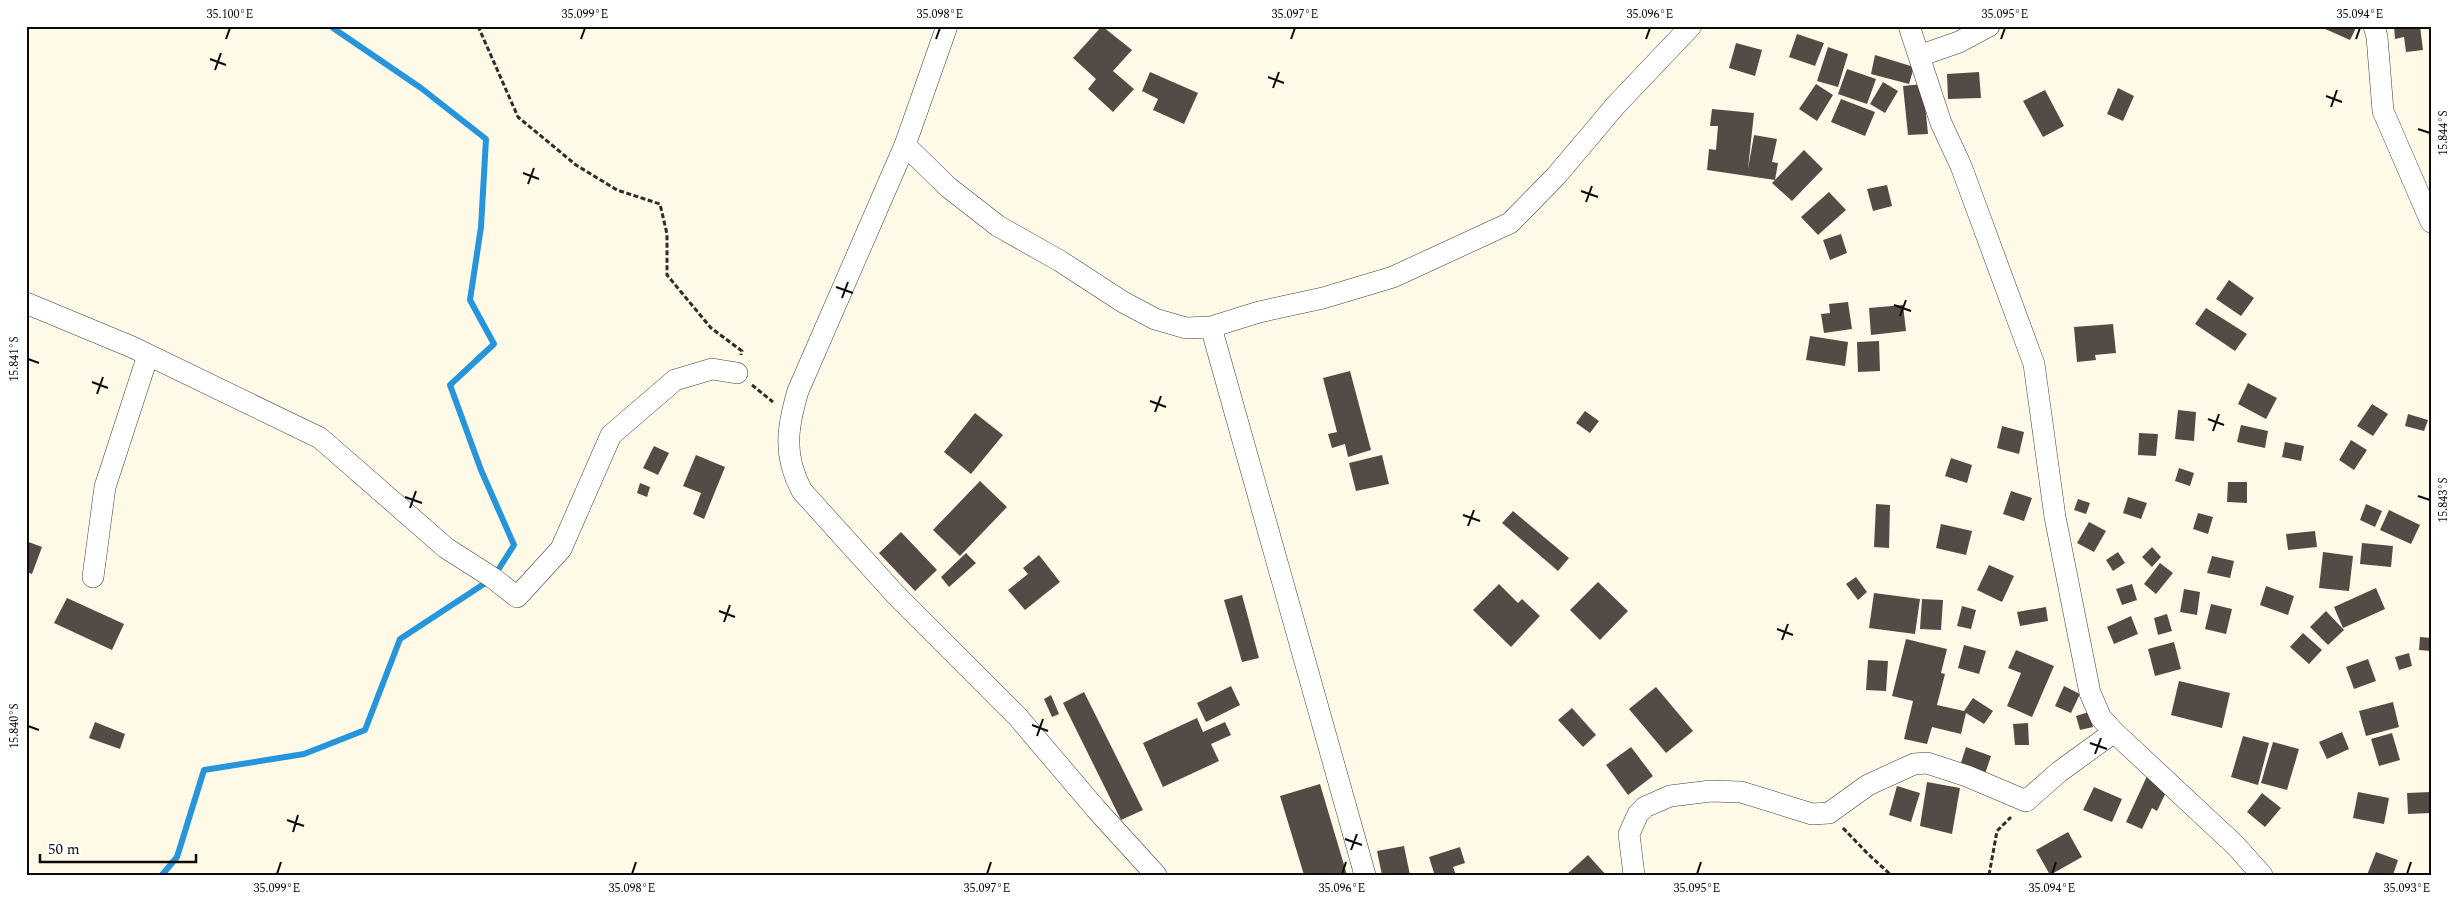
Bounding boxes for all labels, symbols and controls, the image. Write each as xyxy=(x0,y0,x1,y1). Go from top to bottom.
text: 35.100°E xyxy=(207,5,253,24)
text: 35.099°E xyxy=(562,5,608,24)
text: 35.098°E xyxy=(917,5,963,24)
text: 35.097°E xyxy=(1272,5,1318,24)
text: 35.096°E xyxy=(1627,5,1673,24)
text: 35.095°E xyxy=(1982,5,2028,24)
text: 35.094°E xyxy=(2337,5,2383,24)
text: 15.844°S xyxy=(2434,110,2453,156)
text: 15.841°S xyxy=(5,336,24,382)
text: 15.843°S xyxy=(2434,477,2453,523)
text: 15.840°S xyxy=(5,703,24,749)
scale bar xyxy=(40,831,196,863)
text: 50 m xyxy=(48,838,80,861)
text: 35.099°E xyxy=(254,879,300,898)
text: 35.098°E xyxy=(609,879,655,898)
text: 35.097°E xyxy=(964,879,1010,898)
text: 35.096°E xyxy=(1319,879,1365,898)
text: 35.095°E xyxy=(1674,879,1720,898)
text: 35.094°E xyxy=(2029,879,2075,898)
text: 35.093°E xyxy=(2384,879,2430,898)

